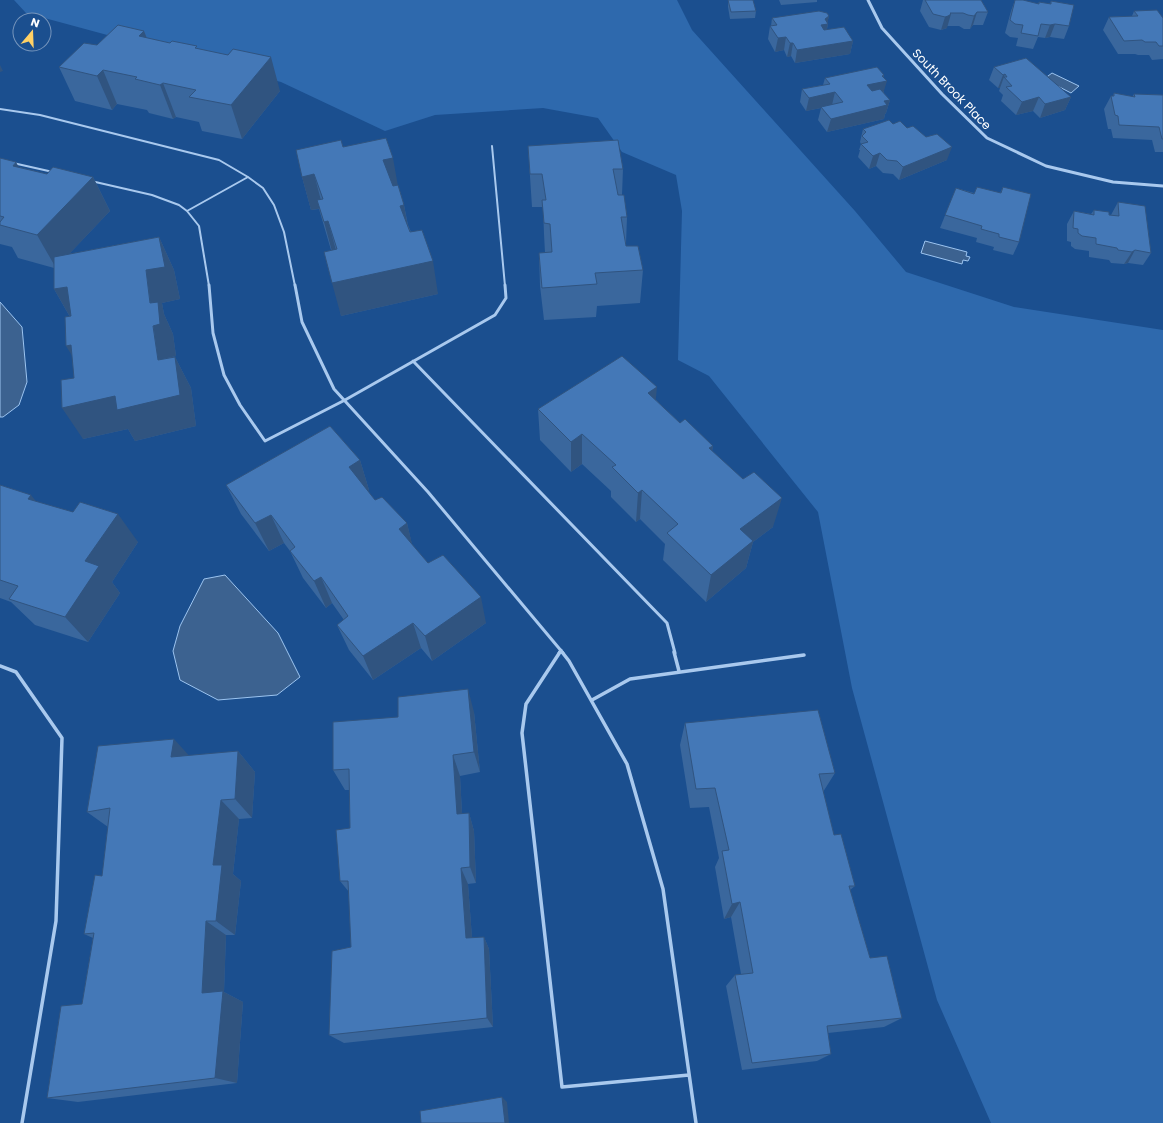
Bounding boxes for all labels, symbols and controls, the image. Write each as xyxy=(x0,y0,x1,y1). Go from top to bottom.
north arrow xyxy=(12,12,52,52)
text: N xyxy=(29,14,42,31)
street label: South Brook Place xyxy=(909,45,995,133)

